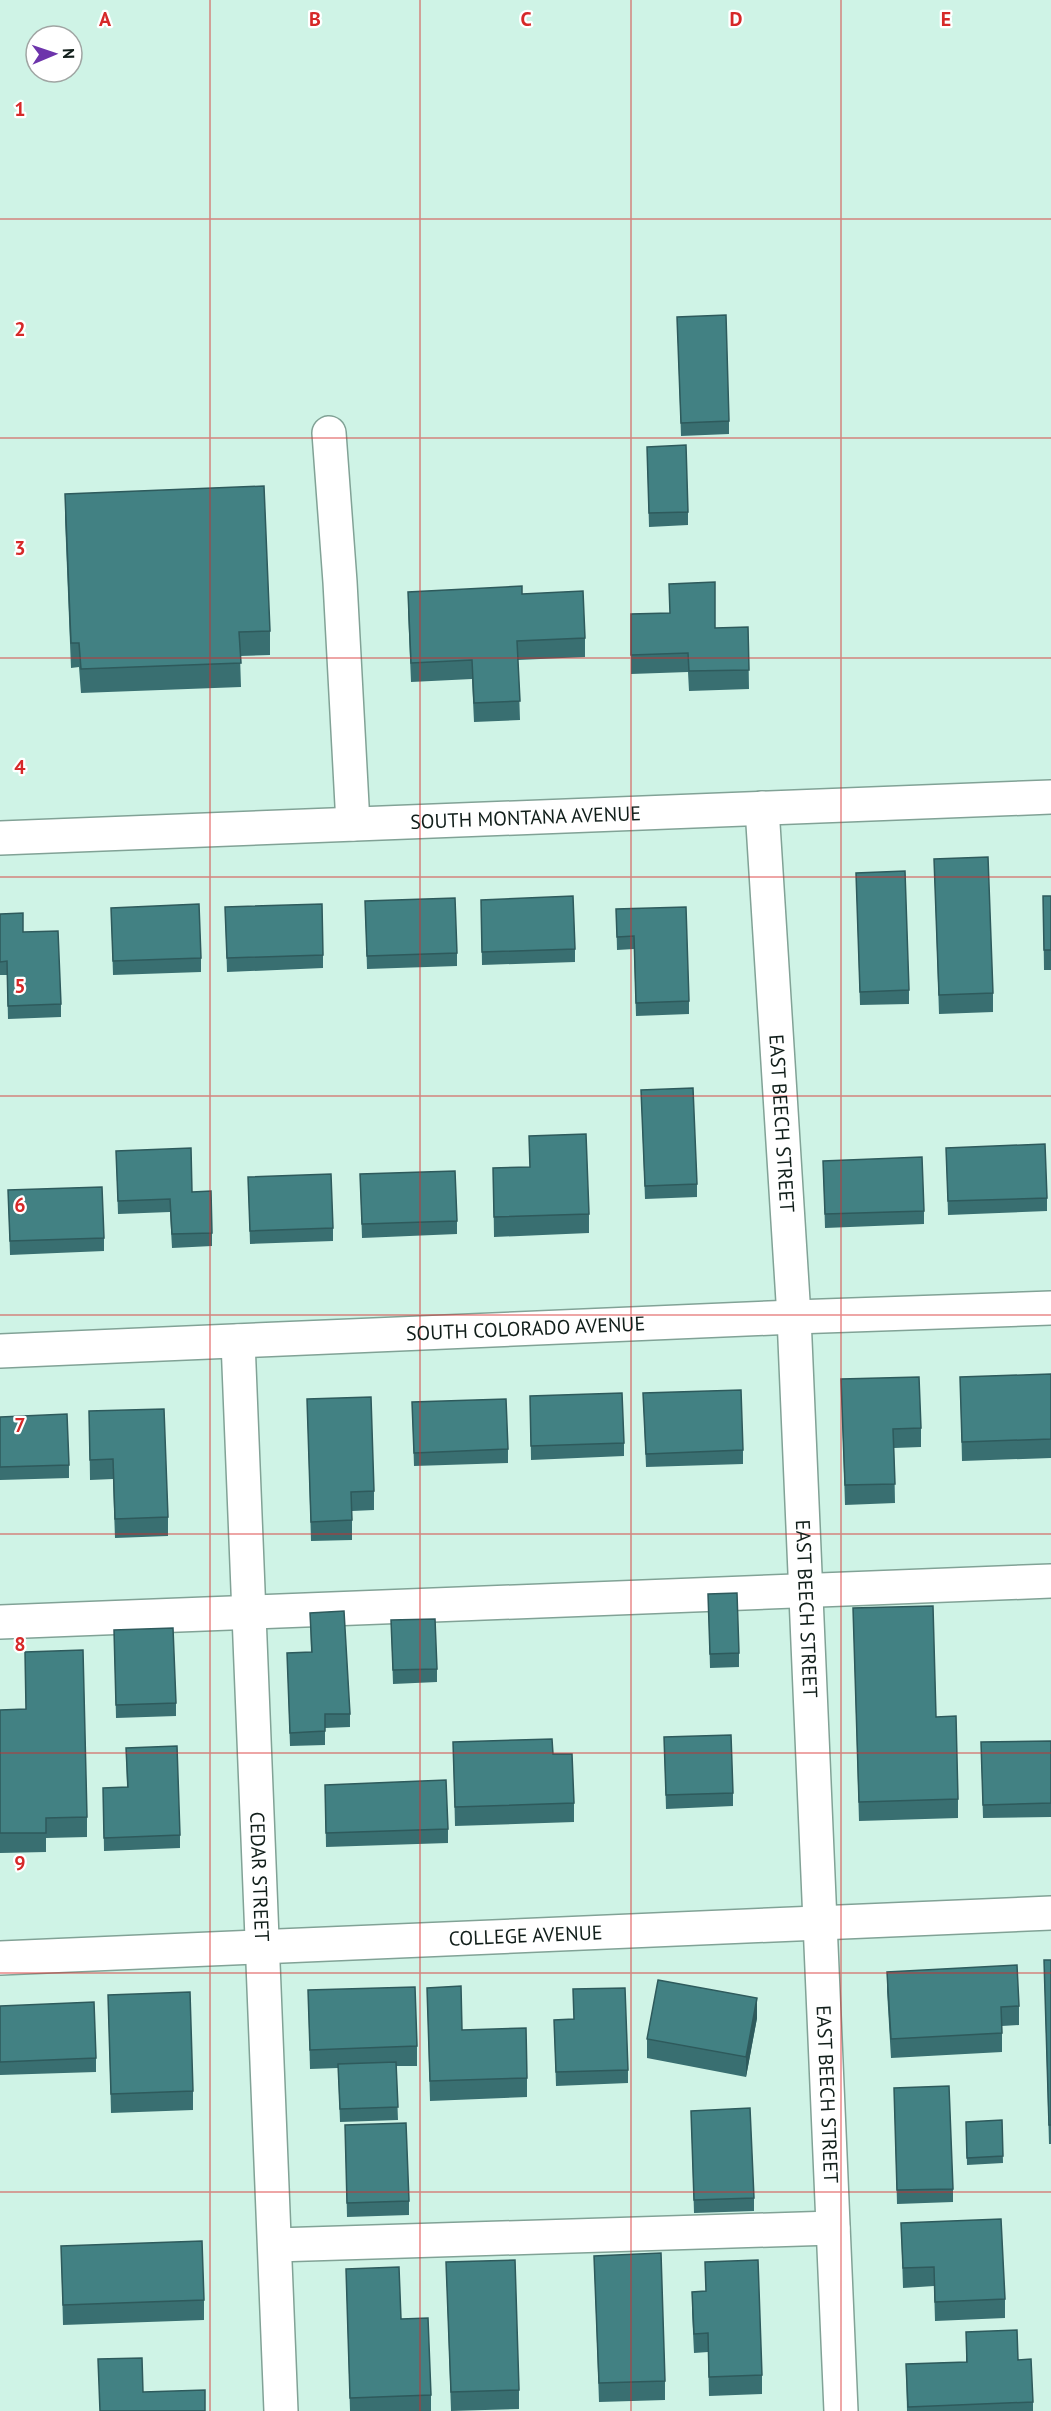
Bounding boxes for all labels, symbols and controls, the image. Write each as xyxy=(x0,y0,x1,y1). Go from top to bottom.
text: A xyxy=(99,6,112,32)
text: B xyxy=(309,6,321,32)
text: C xyxy=(520,6,532,32)
text: D xyxy=(730,6,743,32)
text: E xyxy=(941,6,951,32)
north arrow xyxy=(24,24,84,84)
text: N xyxy=(59,48,79,59)
text: 1 xyxy=(14,96,26,122)
text: 2 xyxy=(14,316,26,342)
text: 3 xyxy=(14,535,26,561)
text: 4 xyxy=(14,754,26,780)
street label: SOUTH MONTANA AVENUE xyxy=(410,800,641,835)
text: 5 xyxy=(14,973,26,999)
street label: EAST BEECH STREET xyxy=(763,1034,800,1213)
text: 6 xyxy=(14,1192,26,1218)
street label: SOUTH COLORADO AVENUE xyxy=(405,1310,646,1347)
text: 7 xyxy=(14,1412,26,1438)
street label: EAST BEECH STREET xyxy=(790,1519,823,1698)
text: 8 xyxy=(14,1631,26,1657)
street label: CEDAR STREET xyxy=(244,1811,275,1942)
text: 9 xyxy=(14,1850,26,1876)
street label: COLLEGE AVENUE xyxy=(448,1919,603,1952)
street label: EAST BEECH STREET xyxy=(811,2005,844,2184)

